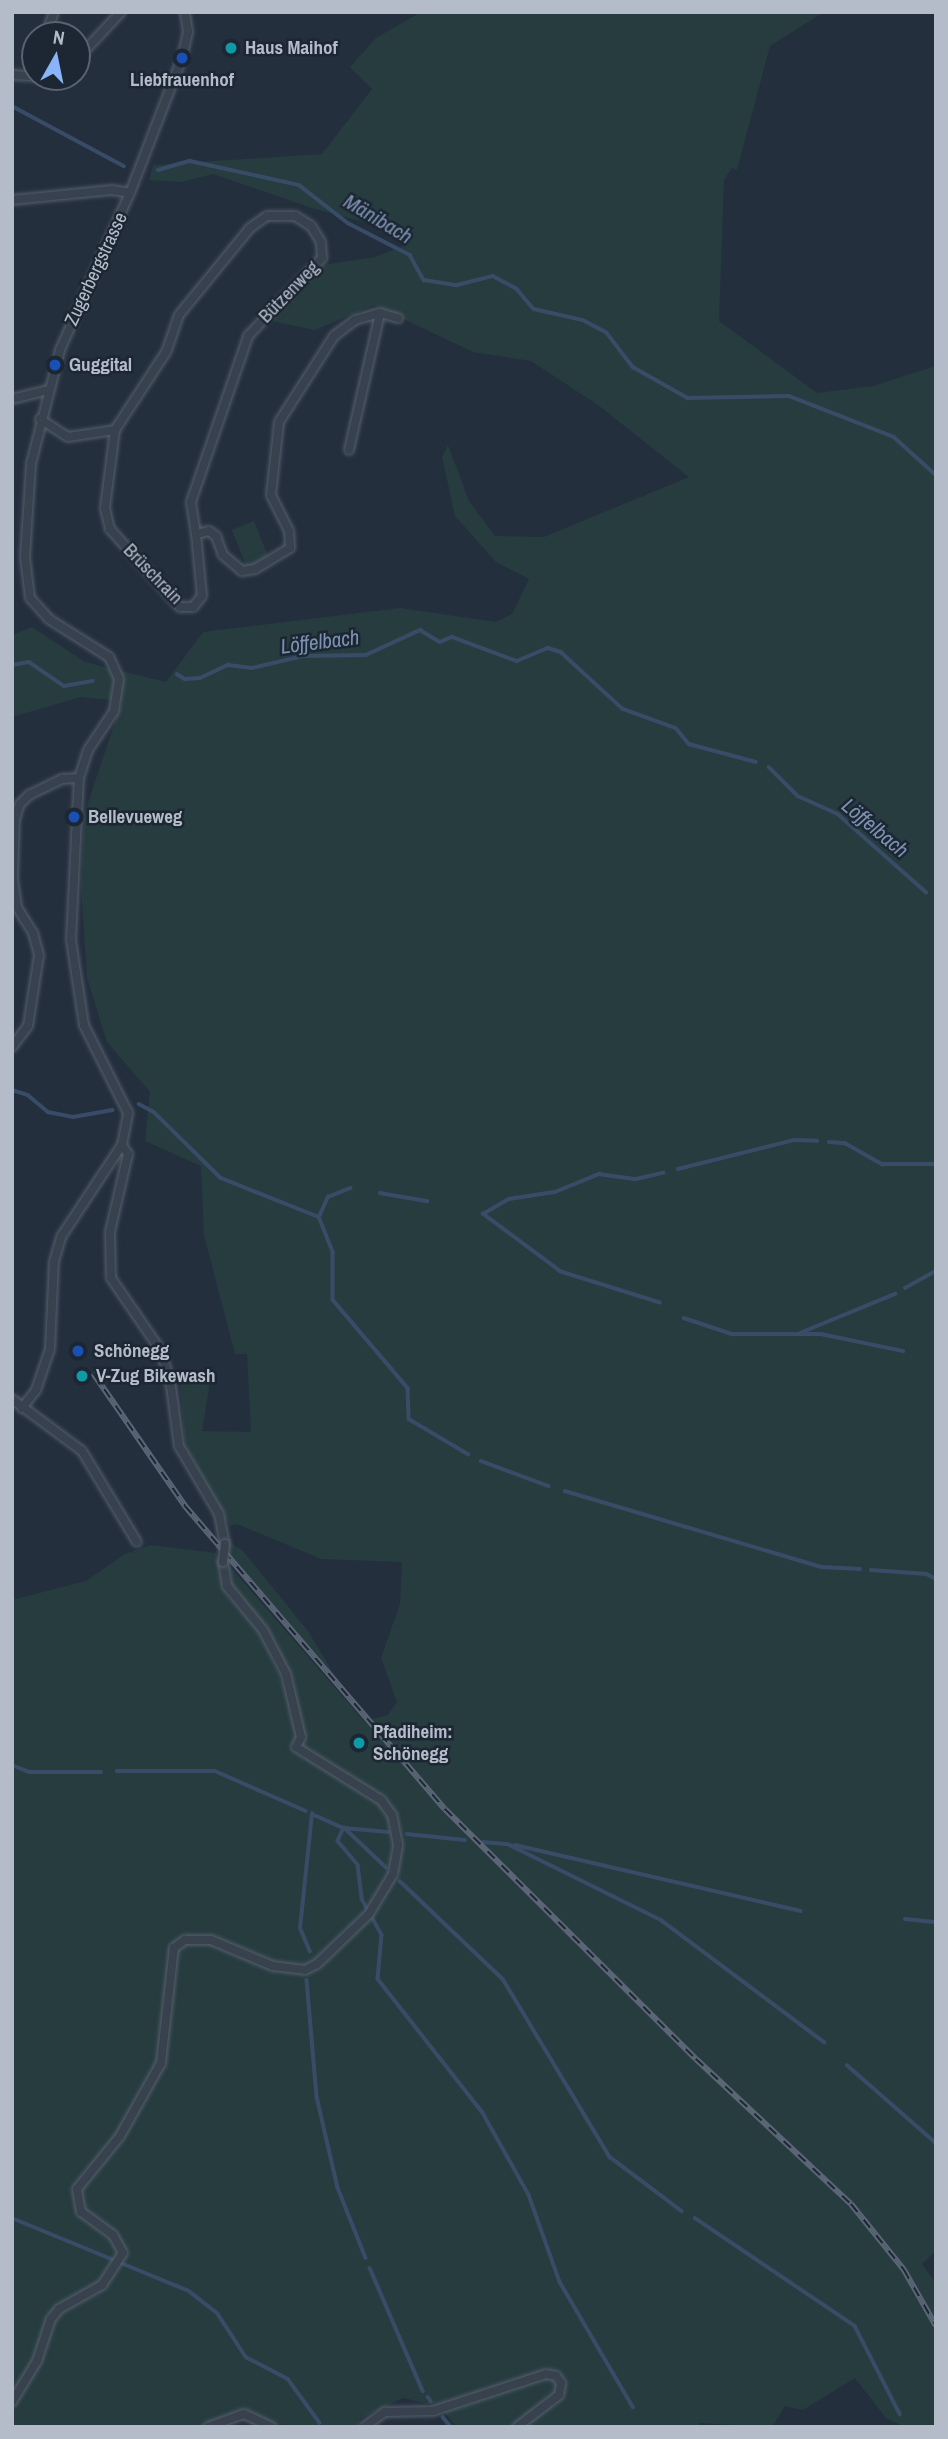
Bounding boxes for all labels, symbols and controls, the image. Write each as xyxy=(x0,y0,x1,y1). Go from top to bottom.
north arrow xyxy=(21,21,91,91)
text: N xyxy=(51,24,67,51)
place label: Haus Maihof xyxy=(245,37,338,59)
marker: Haus Maihof xyxy=(223,40,239,56)
marker: Liebfrauenhof xyxy=(174,50,190,66)
place label: Liebfrauenhof xyxy=(130,69,234,91)
water label: Mänibach xyxy=(339,189,417,249)
street label: Zugerbergstrasse xyxy=(60,209,132,329)
street label: Bützenweg xyxy=(254,256,324,328)
place label: Guggital xyxy=(69,354,132,376)
marker: Guggital xyxy=(47,357,63,373)
street label: Brüschrain xyxy=(119,539,187,609)
water label: Löffelbach xyxy=(279,625,361,659)
water label: Löffelbach xyxy=(837,793,913,863)
place label: Bellevueweg xyxy=(88,806,182,828)
marker: Bellevueweg xyxy=(66,809,82,825)
place label: Schönegg xyxy=(94,1340,169,1362)
marker: Schönegg xyxy=(68,1341,88,1361)
place label: V-Zug Bikewash xyxy=(96,1365,215,1387)
marker: V-Zug Bikewash xyxy=(74,1368,90,1384)
place label: Pfadiheim: Schönegg xyxy=(373,1721,453,1765)
marker: Pfadiheim: Schönegg xyxy=(351,1735,367,1751)

